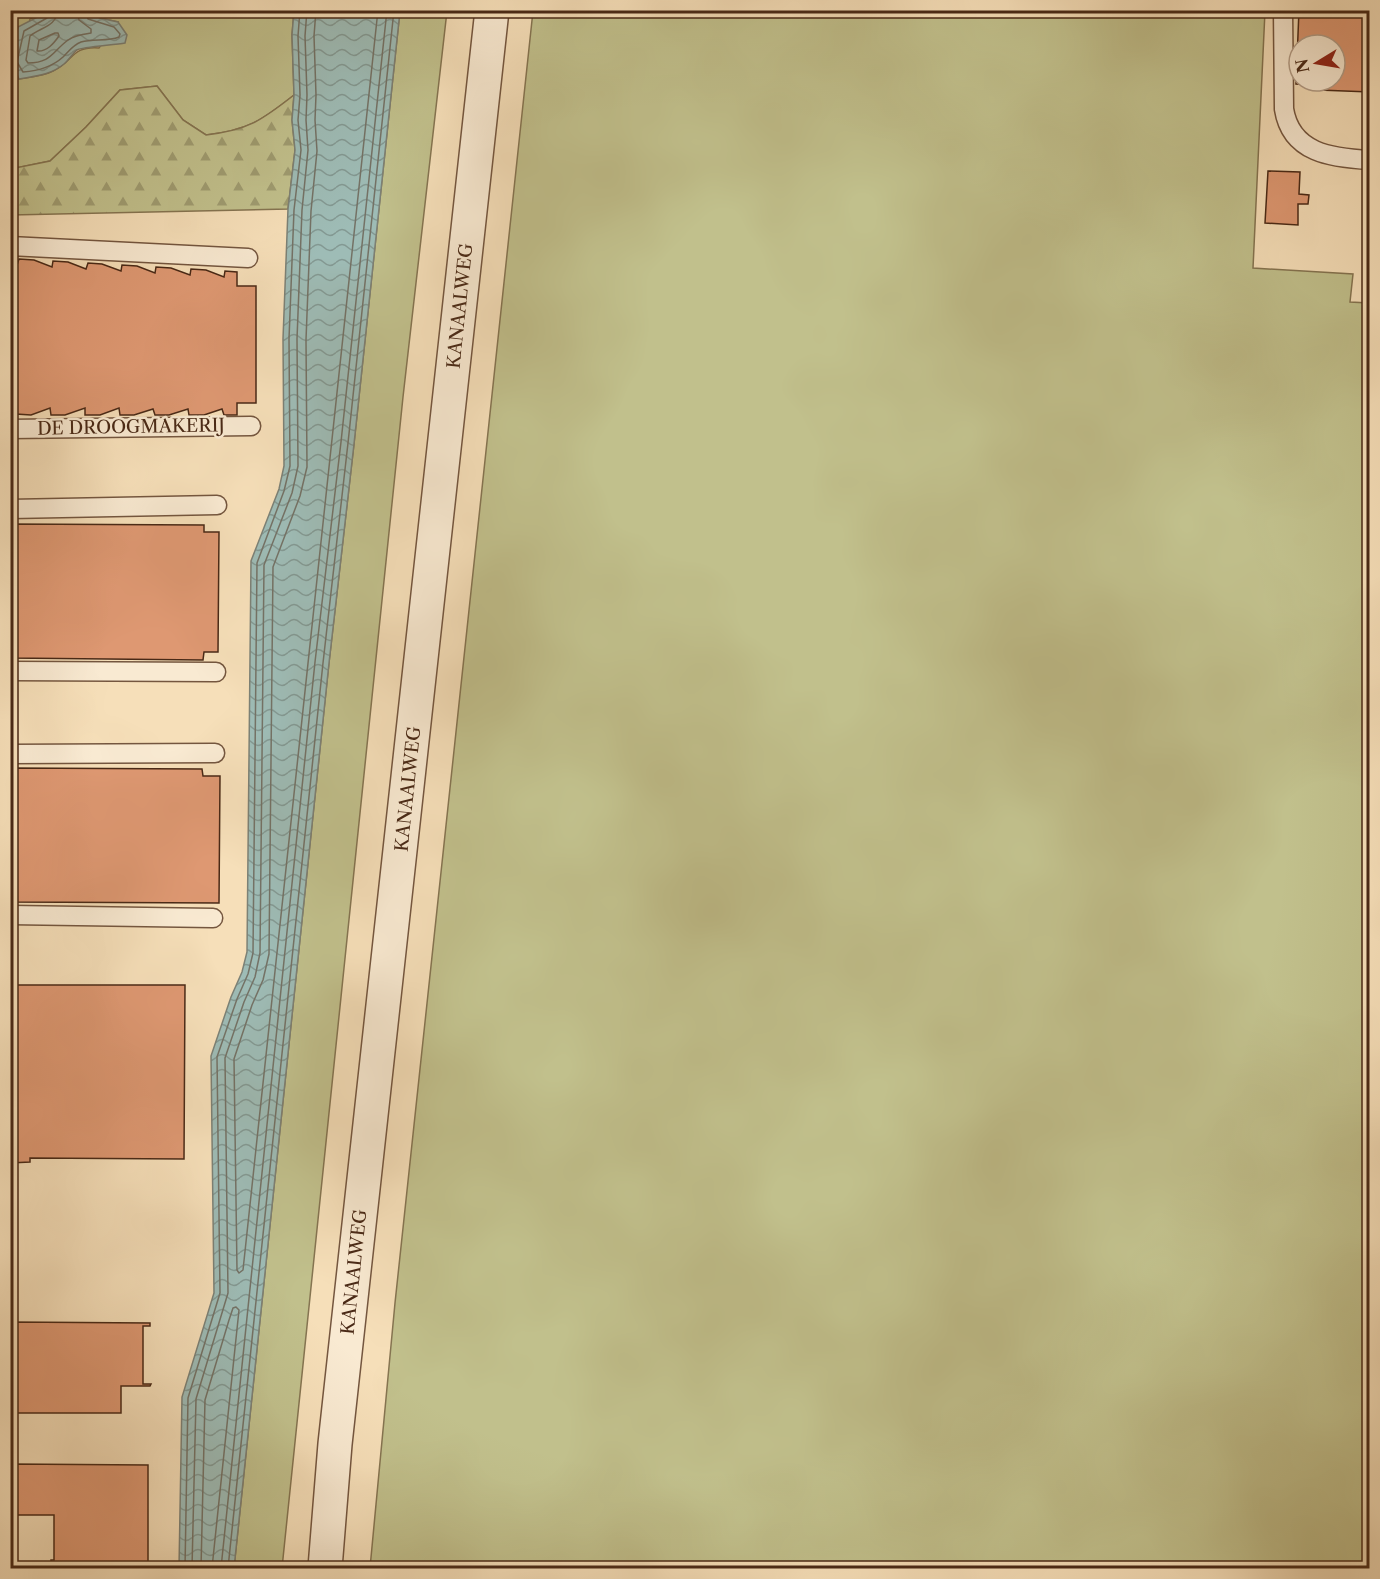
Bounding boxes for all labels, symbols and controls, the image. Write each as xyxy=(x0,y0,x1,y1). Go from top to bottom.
north arrow xyxy=(1287,33,1347,93)
text: N xyxy=(1291,57,1313,75)
street label: KANAALWEG xyxy=(442,242,478,370)
street label: DE DROOGMAKERIJ xyxy=(37,414,225,440)
street label: KANAALWEG xyxy=(390,725,426,853)
street label: KANAALWEG xyxy=(336,1208,372,1336)

